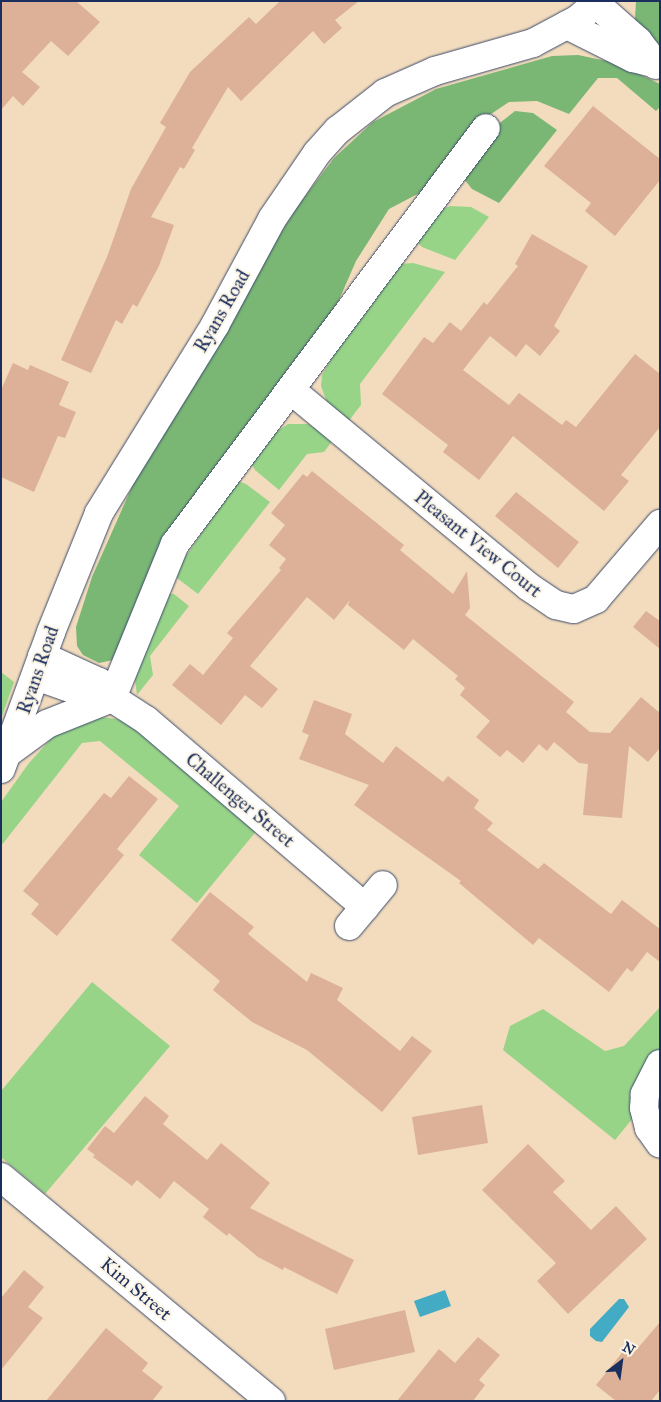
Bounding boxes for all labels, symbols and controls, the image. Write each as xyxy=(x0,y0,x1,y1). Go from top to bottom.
street label: Ryans Road xyxy=(189,266,255,356)
street label: Pleasant View Court xyxy=(410,486,546,602)
street label: Ryans Road xyxy=(12,623,64,717)
street label: Challenger Street xyxy=(181,748,299,852)
street label: Kim Street xyxy=(96,1253,176,1325)
north arrow xyxy=(596,1337,646,1387)
text: N xyxy=(619,1338,638,1359)

